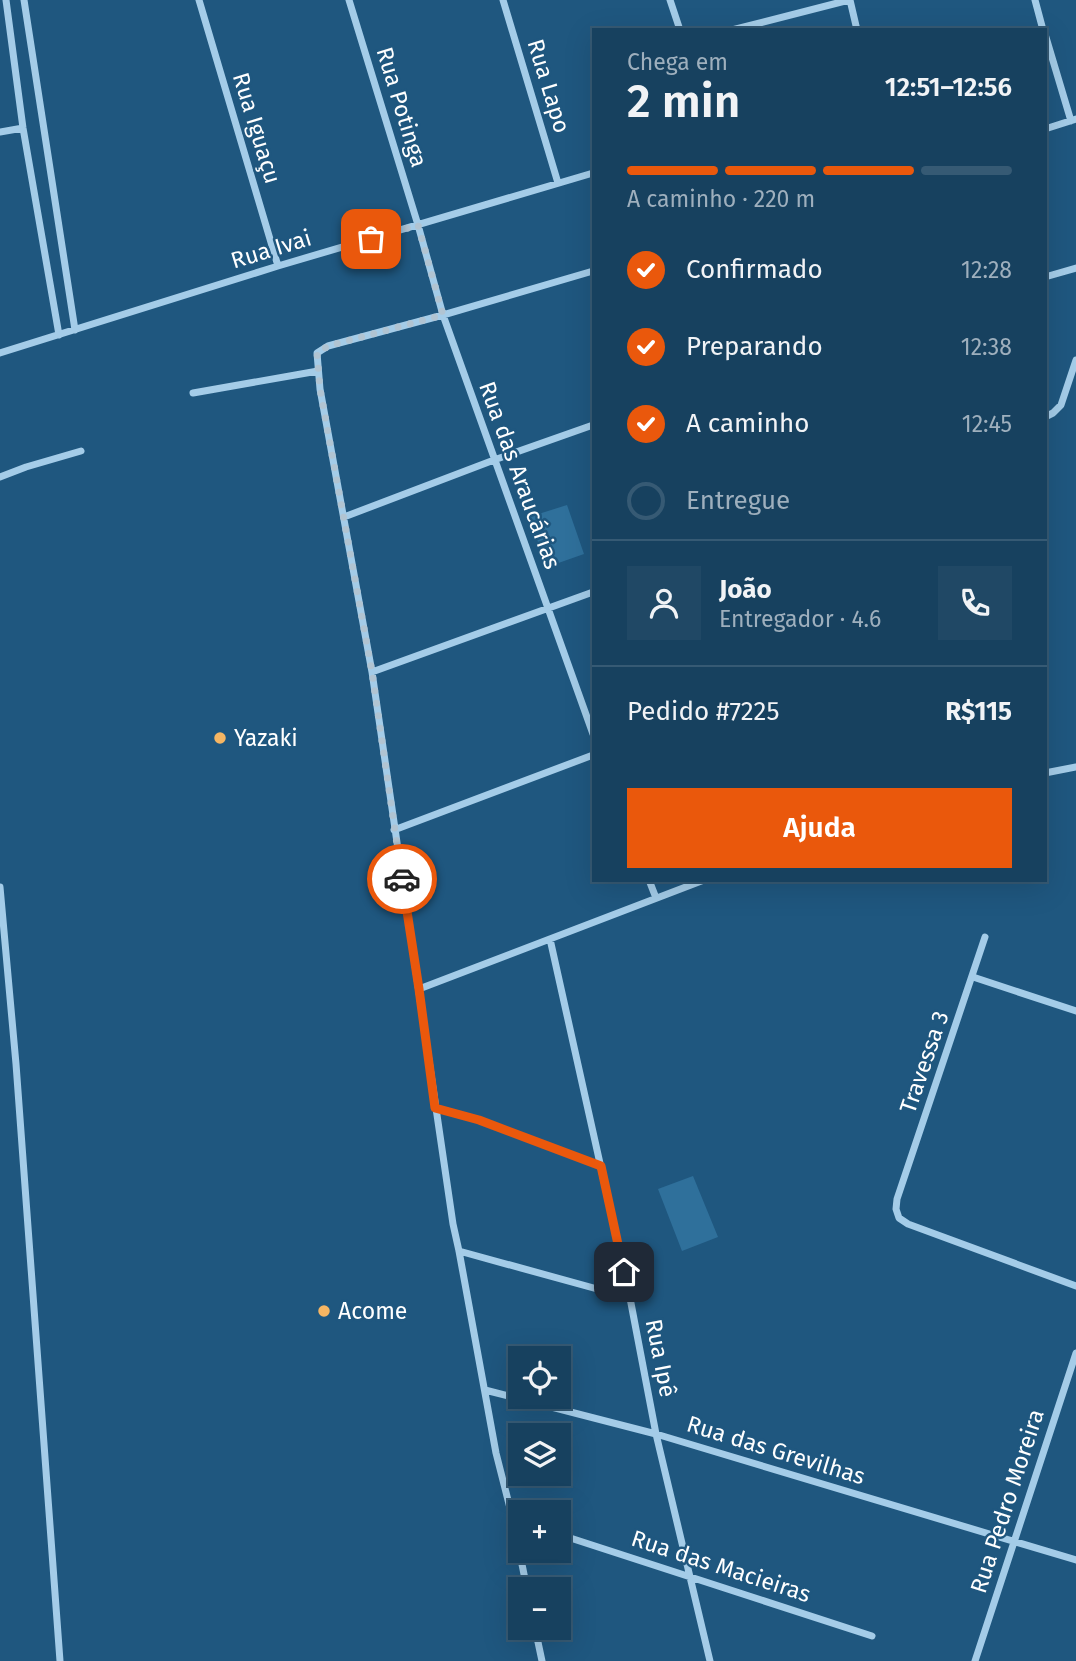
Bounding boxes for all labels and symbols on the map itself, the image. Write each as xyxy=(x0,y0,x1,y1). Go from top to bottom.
street label: Rua Lapo xyxy=(521,36,577,136)
street label: Rua Potinga xyxy=(370,43,434,171)
street label: Rua Iguaçu xyxy=(227,69,287,187)
pin xyxy=(341,209,401,269)
street label: Rua Ivai xyxy=(227,224,315,274)
street label: Rua das Araucárias xyxy=(473,377,567,573)
place label: Yazaki xyxy=(234,724,298,752)
marker: Yazaki xyxy=(212,730,228,746)
courier xyxy=(367,844,437,914)
street label: Travessa 3 xyxy=(893,1007,955,1117)
pin xyxy=(594,1242,654,1302)
place label: Acome xyxy=(338,1297,407,1325)
marker: Acome xyxy=(316,1303,332,1319)
street label: Rua Ipê xyxy=(640,1317,682,1399)
street label: Rua Pedro Moreira xyxy=(964,1406,1050,1596)
street label: Rua das Grevilhas xyxy=(683,1410,869,1490)
street label: Rua das Macieiras xyxy=(628,1524,814,1608)

